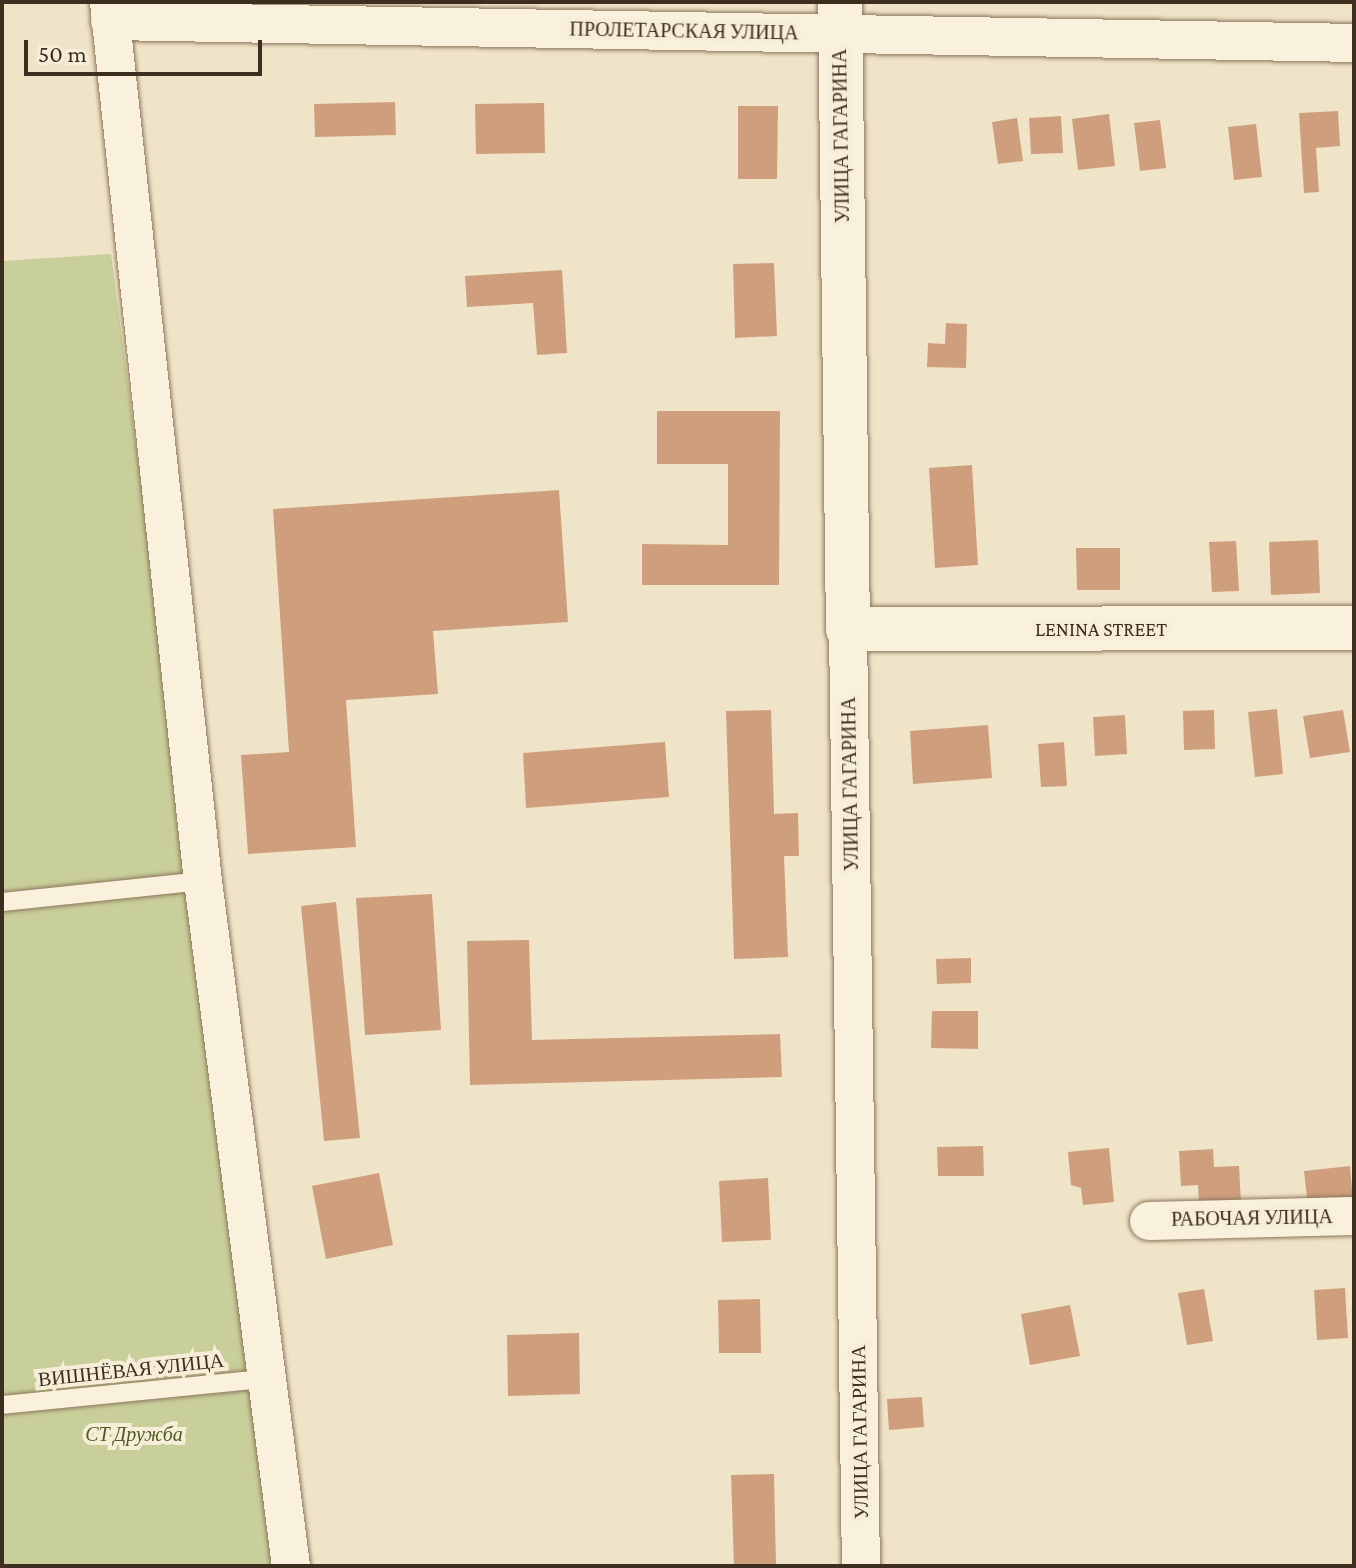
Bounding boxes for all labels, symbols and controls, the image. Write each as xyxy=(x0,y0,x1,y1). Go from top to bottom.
street label: ПРОЛЕТАРСКАЯ УЛИЦА xyxy=(569,17,799,45)
scale bar xyxy=(28,24,266,74)
text: 50 m xyxy=(38,40,87,67)
street label: УЛИЦА ГАГАРИНА xyxy=(827,48,855,224)
street label: LENINA STREET xyxy=(1035,617,1167,641)
street label: УЛИЦА ГАГАРИНА xyxy=(836,696,864,872)
street label: РАБОЧАЯ УЛИЦА xyxy=(1171,1205,1333,1231)
street label: УЛИЦА ГАГАРИНА xyxy=(846,1344,874,1520)
street label: ВИШНЁВАЯ УЛИЦА xyxy=(37,1348,225,1392)
park label: СТ Дружба xyxy=(85,1422,183,1446)

